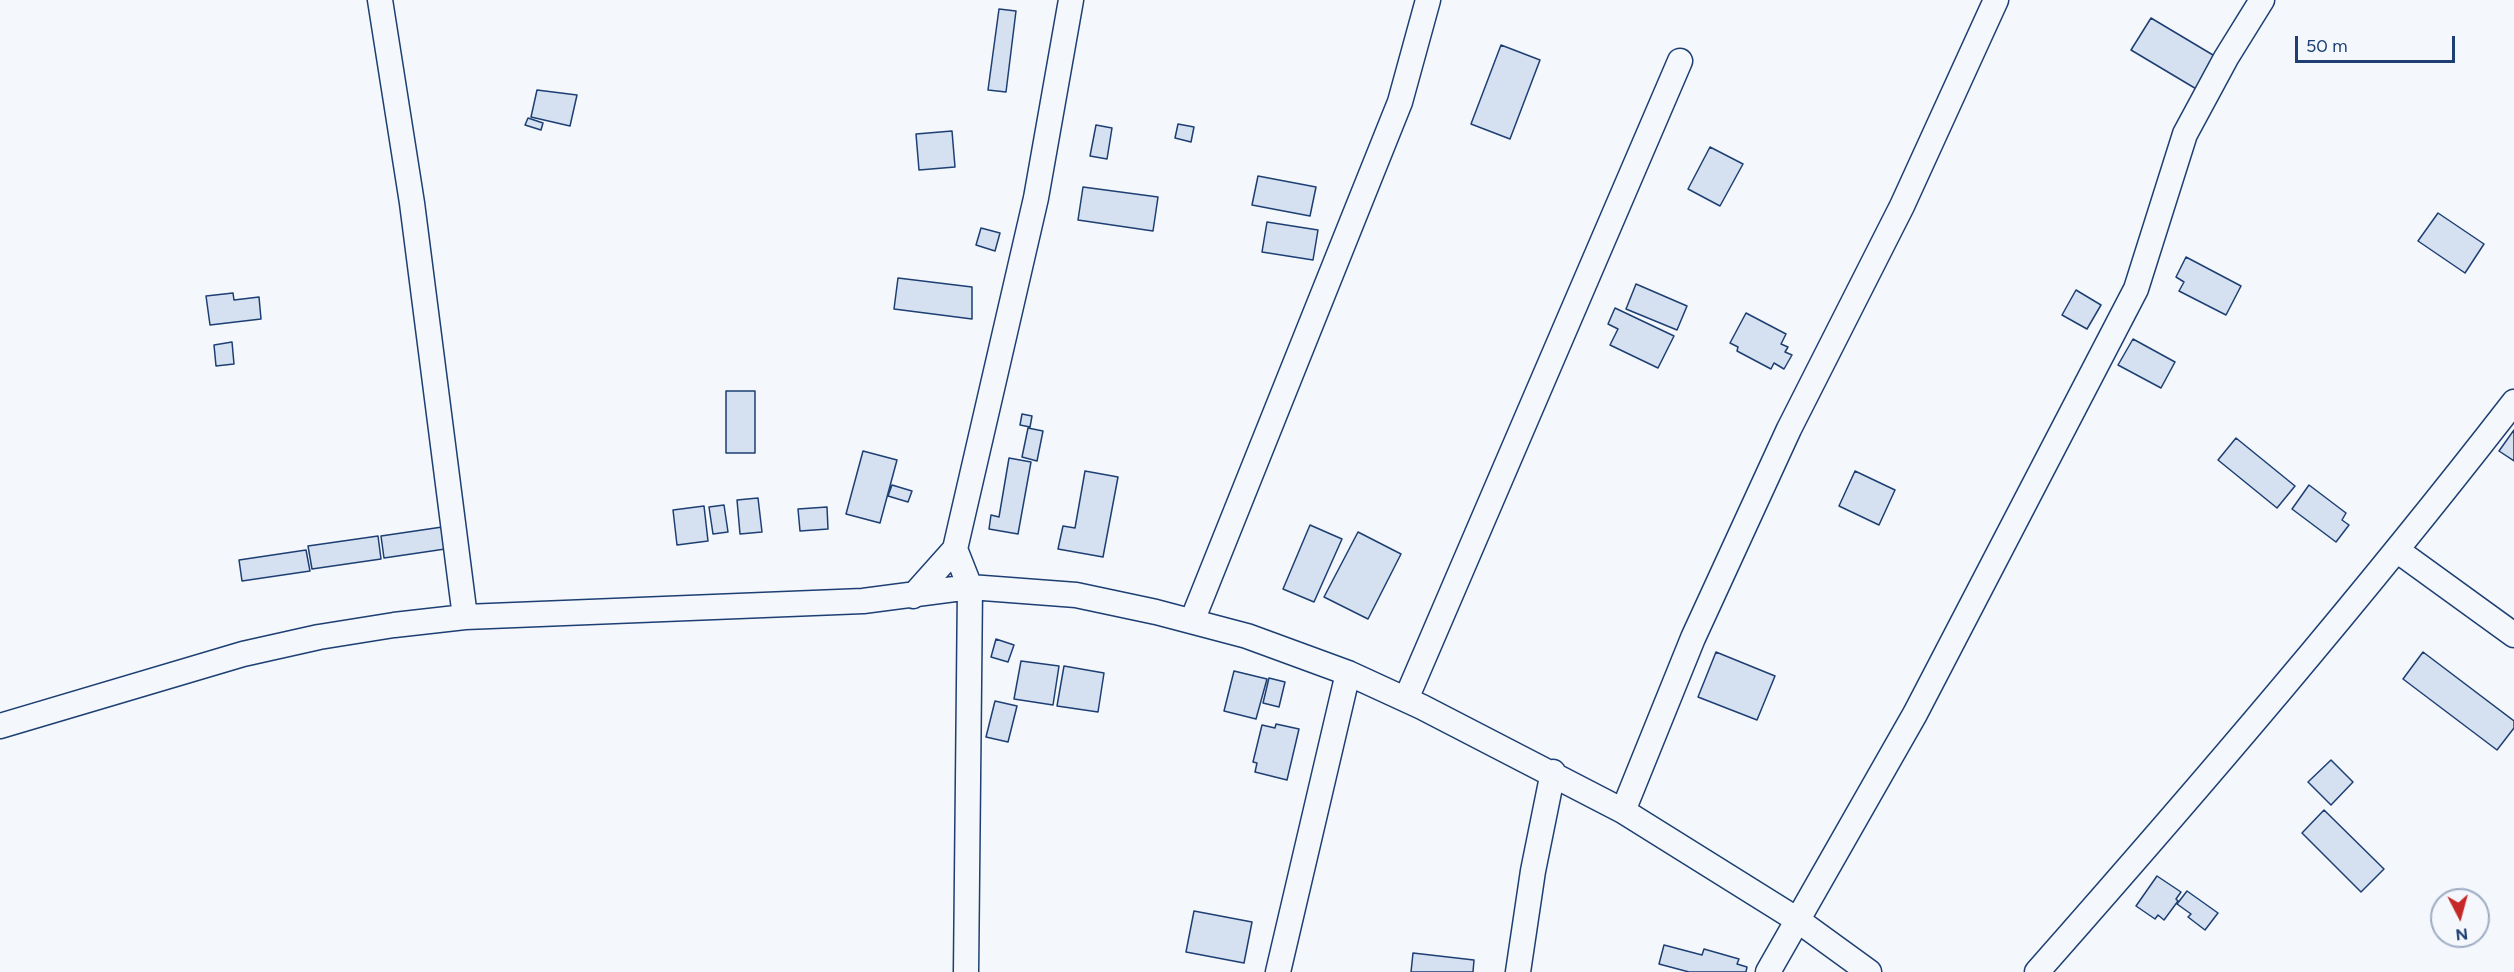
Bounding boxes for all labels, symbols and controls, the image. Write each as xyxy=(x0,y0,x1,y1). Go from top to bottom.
scale bar xyxy=(2298,24,2458,62)
text: 50 m xyxy=(2306,35,2348,57)
north arrow xyxy=(2430,888,2490,948)
text: N xyxy=(2455,924,2469,945)

